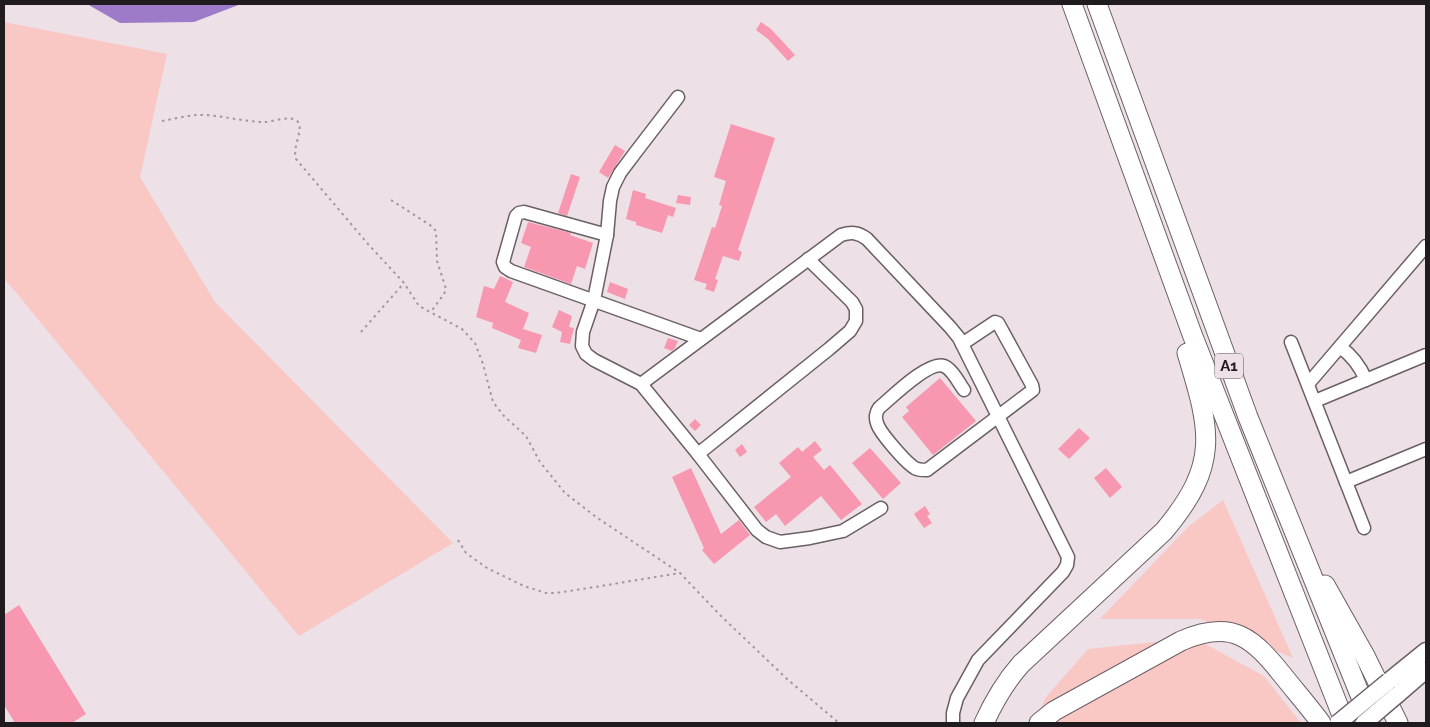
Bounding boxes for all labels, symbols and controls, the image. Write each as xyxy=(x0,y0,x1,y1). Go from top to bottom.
road number: A1 xyxy=(1215,354,1243,378)

